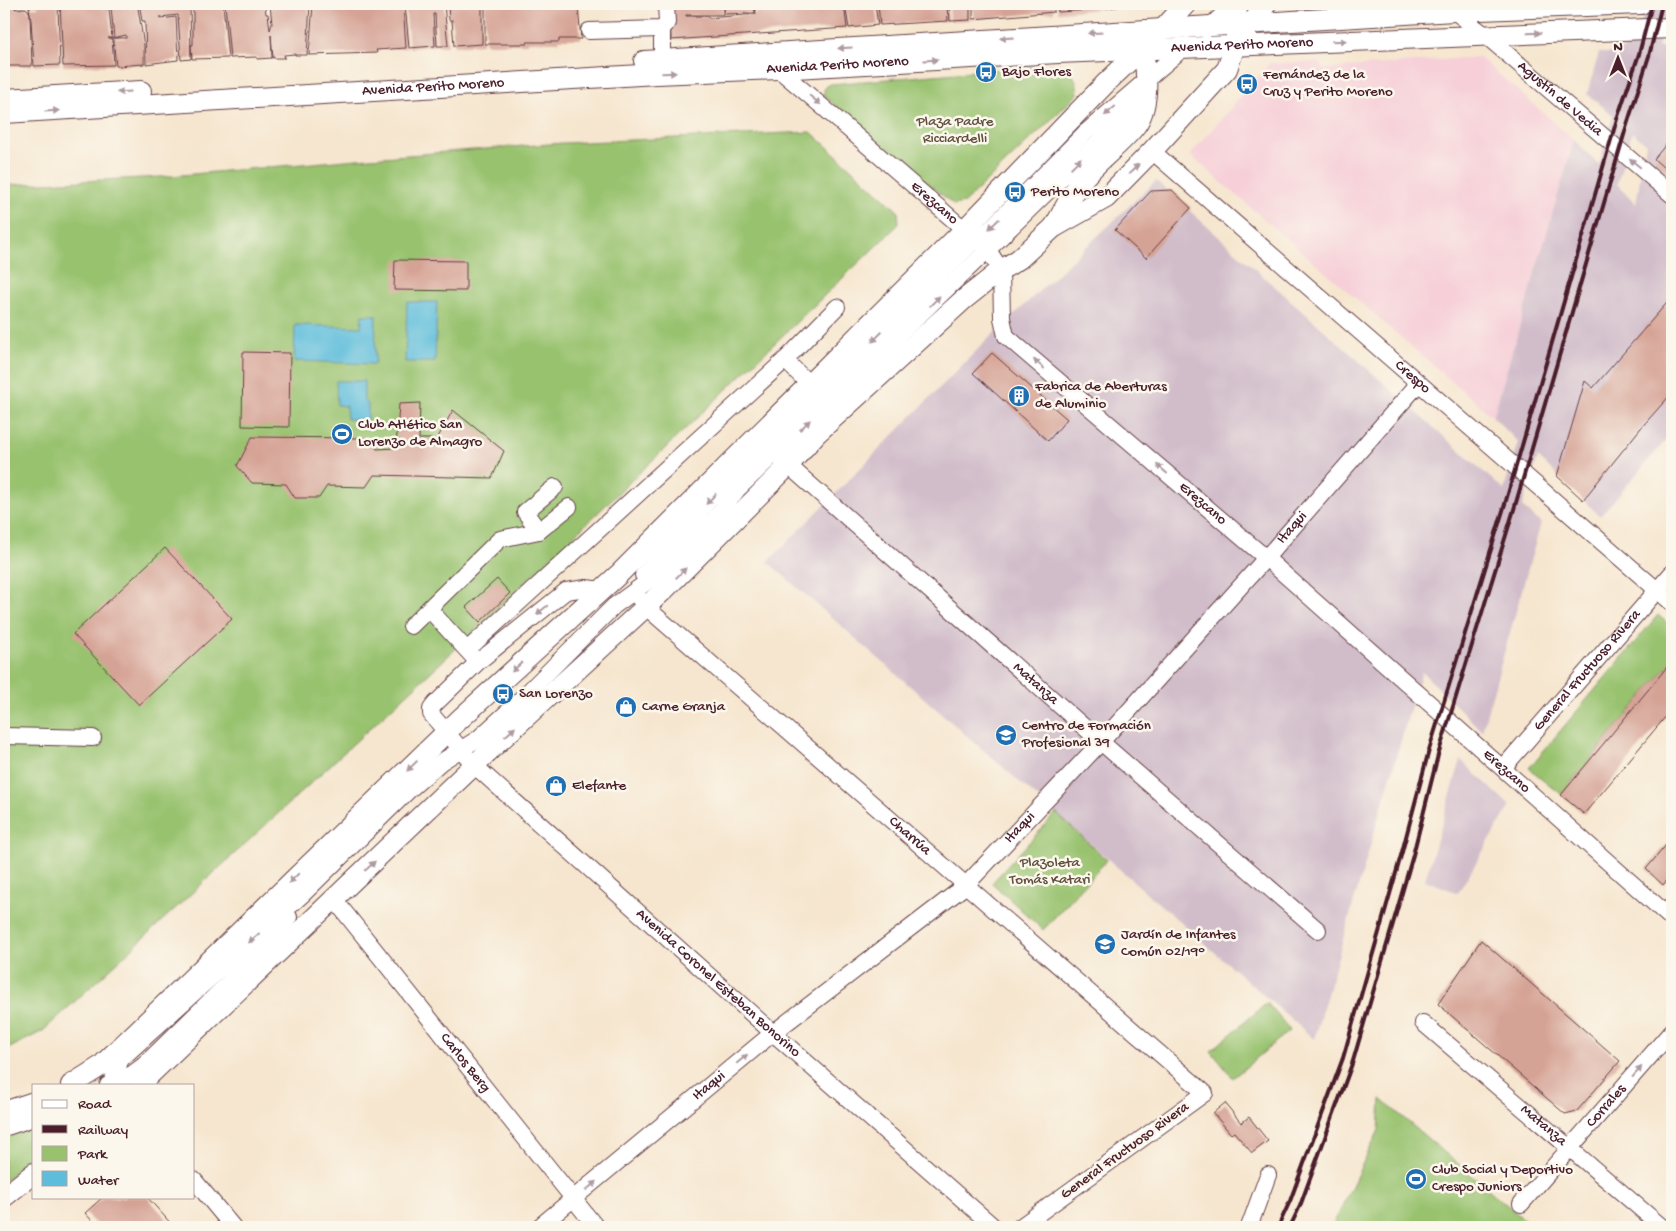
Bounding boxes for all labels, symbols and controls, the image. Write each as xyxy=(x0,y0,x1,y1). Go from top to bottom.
one-way arrow xyxy=(1526,29,1542,37)
one-way arrow xyxy=(1087,30,1103,38)
north arrow xyxy=(1594,32,1644,82)
street label: Avenida Perito Moreno xyxy=(1170,34,1314,57)
one-way arrow xyxy=(999,35,1015,43)
one-way arrow xyxy=(1332,37,1348,45)
text: N xyxy=(1613,39,1623,56)
one-way arrow xyxy=(837,45,853,53)
street label: Avenida Perito Moreno xyxy=(766,53,910,78)
one-way arrow xyxy=(923,56,939,64)
street label: Agustín de Vedia xyxy=(1513,57,1607,141)
bus stop icon: Bajo Flores xyxy=(974,60,998,84)
place label: Bajo Flores xyxy=(1001,63,1072,81)
place label: Fernández de la Cruz y Perito Moreno xyxy=(1262,66,1393,101)
one-way arrow xyxy=(661,69,677,77)
bus stop icon: Fernández de la Cruz y Perito Moreno xyxy=(1235,72,1259,96)
street label: Avenida Perito Moreno xyxy=(362,74,505,101)
one-way arrow xyxy=(116,89,132,97)
one-way arrow xyxy=(809,95,822,106)
one-way arrow xyxy=(1104,105,1117,116)
one-way arrow xyxy=(45,106,61,114)
park label: Plaza Padre Ricciardelli xyxy=(916,113,994,148)
one-way arrow xyxy=(1070,157,1082,169)
one-way arrow xyxy=(1629,158,1642,169)
one-way arrow xyxy=(1128,164,1140,176)
street label: Erezcano xyxy=(907,178,962,229)
bus stop icon: Perito Moreno xyxy=(1003,180,1027,204)
place label: Perito Moreno xyxy=(1030,183,1119,201)
one-way arrow xyxy=(988,218,1000,230)
one-way arrow xyxy=(928,295,940,307)
one-way arrow xyxy=(871,331,883,343)
street label: Crespo xyxy=(1391,357,1434,398)
one-way arrow xyxy=(1032,358,1045,369)
place label: Fabrica de Aberturas de Aluminio xyxy=(1034,378,1167,413)
building icon: Fabrica de Aberturas de Aluminio xyxy=(1007,384,1031,408)
place label: Club Atlético San Lorenzo de Almagro xyxy=(358,416,482,451)
one-way arrow xyxy=(798,419,810,431)
sports icon: Club Atlético San Lorenzo de Almagro xyxy=(330,422,354,446)
one-way arrow xyxy=(1156,464,1169,475)
street label: Erezcano xyxy=(1175,478,1230,529)
one-way arrow xyxy=(705,493,717,505)
street label: Itaqui xyxy=(1273,508,1311,548)
one-way arrow xyxy=(675,567,687,579)
one-way arrow xyxy=(536,605,549,616)
street label: General Fructuoso Rivera xyxy=(1530,606,1645,735)
street label: Matanza xyxy=(1009,659,1063,709)
one-way arrow xyxy=(512,661,524,673)
bus stop icon: San Lorenzo xyxy=(491,682,515,706)
place label: San Lorenzo xyxy=(519,685,593,703)
shop icon: Carne Granja xyxy=(614,695,638,719)
place label: Carne Granja xyxy=(642,698,726,716)
place label: Centro de Formación Profesional 39 xyxy=(1021,717,1151,752)
school or university icon: Centro de Formación Profesional 39 xyxy=(994,723,1018,747)
one-way arrow xyxy=(503,726,515,738)
street label: Erezcano xyxy=(1479,746,1534,798)
one-way arrow xyxy=(406,760,418,772)
shop icon: Elefante xyxy=(544,774,568,798)
place label: Elefante xyxy=(572,777,627,795)
street label: Itaqui xyxy=(1001,808,1039,847)
street label: Charrúa xyxy=(885,813,935,860)
park label: Plazoleta Tomás Katari xyxy=(1008,854,1091,889)
one-way arrow xyxy=(363,860,375,872)
one-way arrow xyxy=(288,872,300,884)
street label: Avenida Coronel Esteban Bonorino xyxy=(632,905,804,1062)
place label: Jardín de Infantes Común 02/19° xyxy=(1121,926,1236,961)
one-way arrow xyxy=(248,932,260,944)
school or university icon: Jardín de Infantes Común 02/19° xyxy=(1093,932,1117,956)
street label: Carlos Berg xyxy=(436,1030,494,1097)
one-way arrow xyxy=(735,1054,748,1065)
one-way arrow xyxy=(1631,1066,1643,1078)
street label: Itaqui xyxy=(689,1067,729,1105)
street label: Corrales xyxy=(1583,1080,1631,1131)
legend xyxy=(32,1084,195,1198)
text: Road xyxy=(78,1096,112,1114)
street label: General Fructuoso Rivera xyxy=(1057,1098,1193,1204)
street label: Matanza xyxy=(1516,1101,1571,1151)
text: Railway xyxy=(78,1122,129,1140)
text: Park xyxy=(77,1146,108,1164)
place label: Club Social y Deportivo Crespo Juniors xyxy=(1432,1161,1573,1196)
sports icon: Club Social y Deportivo Crespo Juniors xyxy=(1404,1167,1428,1191)
text: Water xyxy=(78,1172,120,1190)
one-way arrow xyxy=(584,1180,596,1192)

